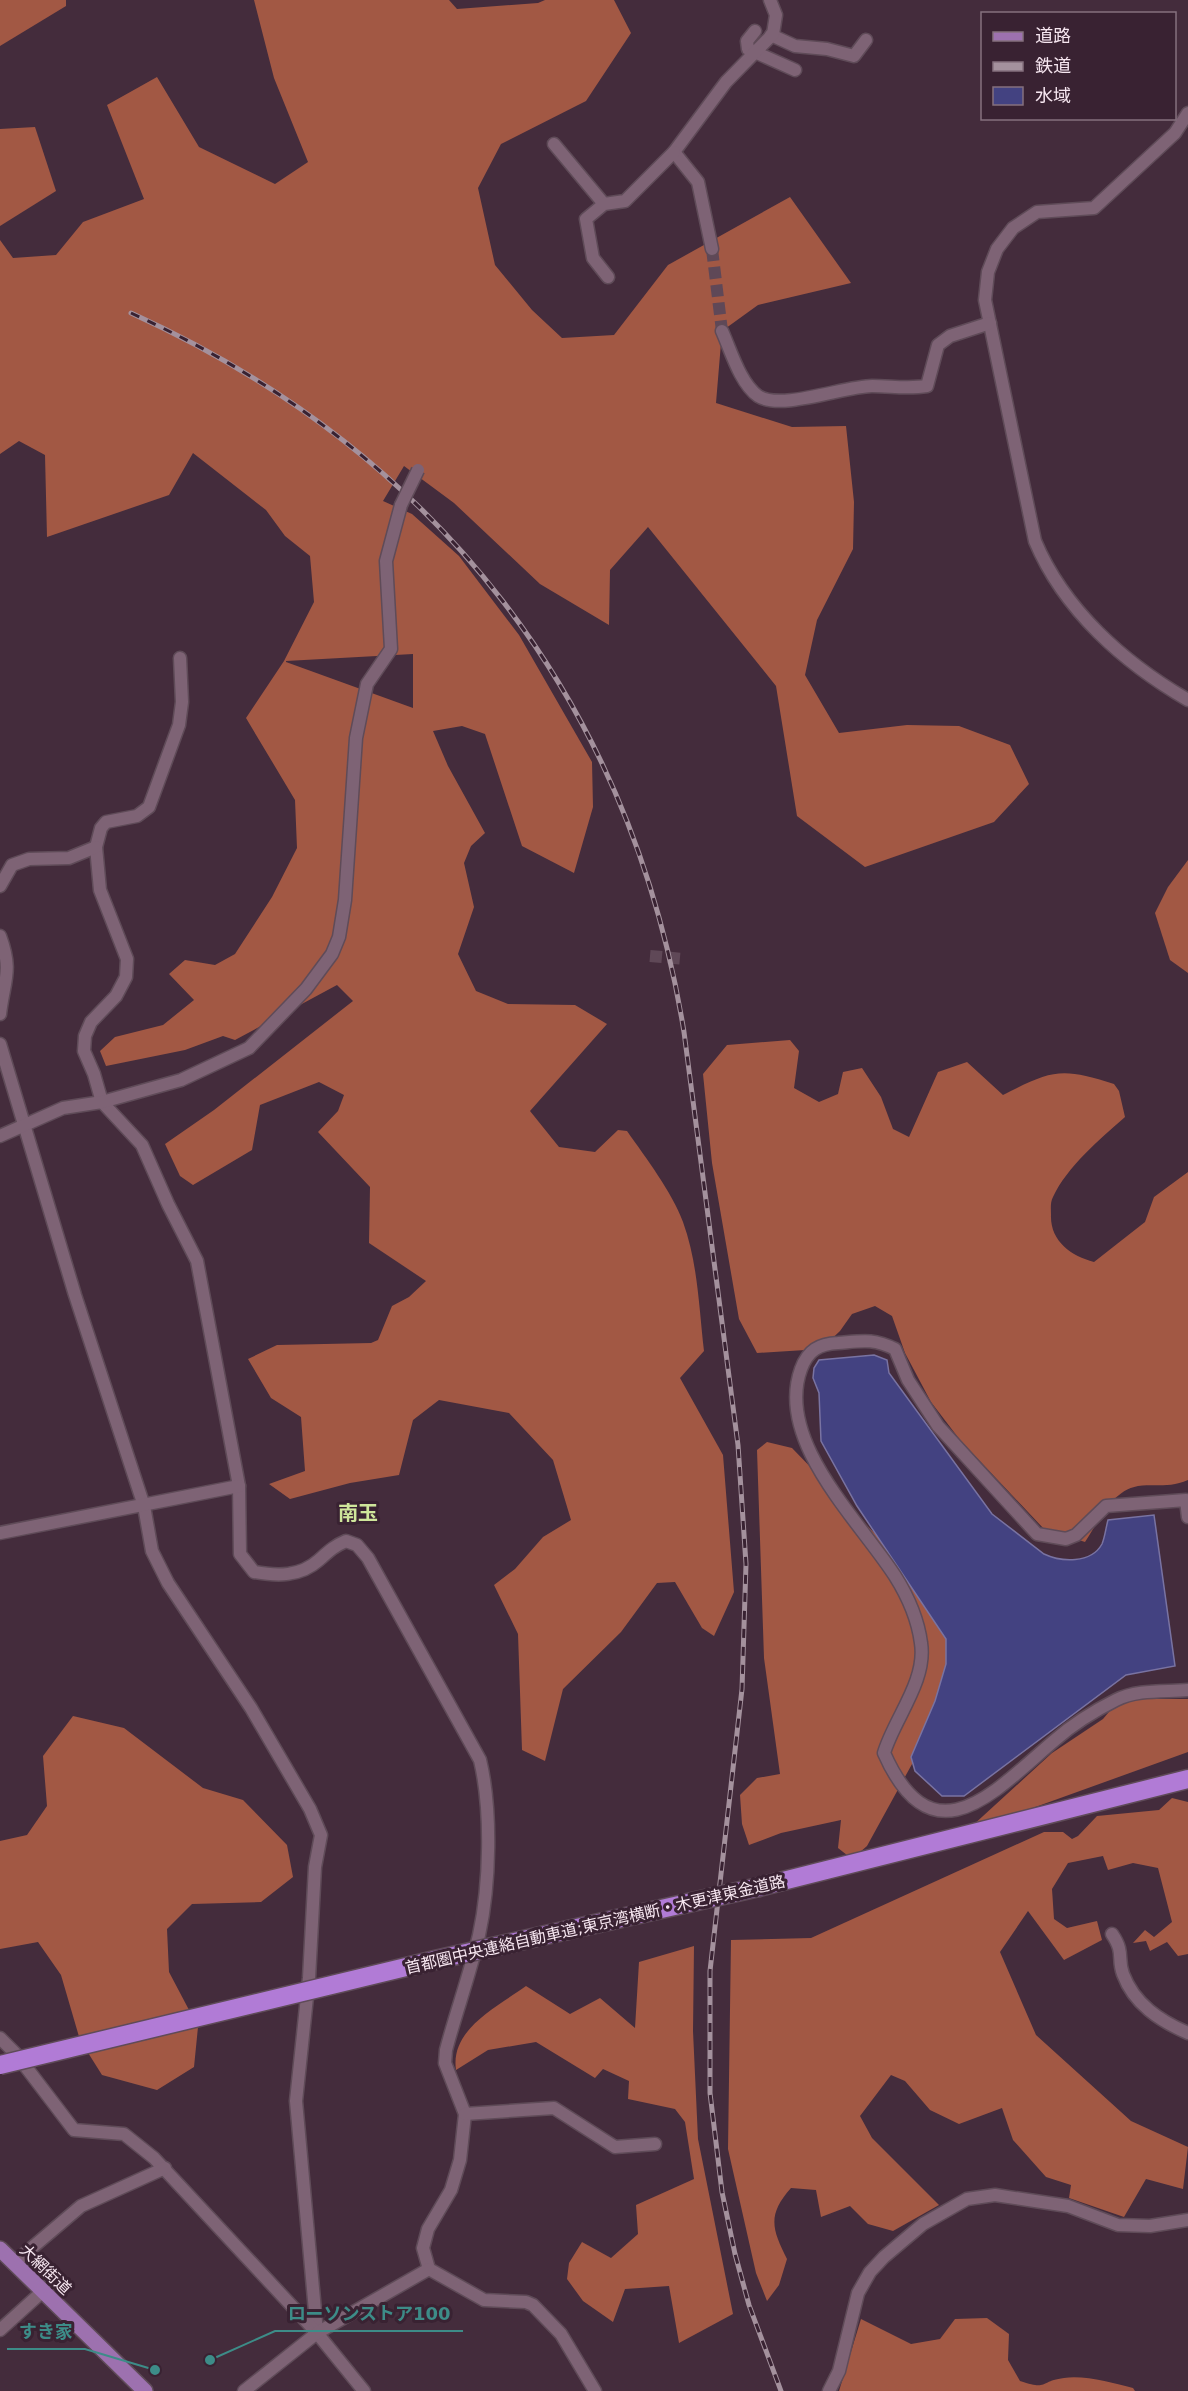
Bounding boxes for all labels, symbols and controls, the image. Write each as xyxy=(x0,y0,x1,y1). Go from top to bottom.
legend xyxy=(981,12,1176,120)
text: 道路 xyxy=(1035,25,1071,46)
text: 鉄道 xyxy=(1035,55,1071,76)
text: 水域 xyxy=(1035,85,1071,106)
district label: 南玉 xyxy=(338,1501,378,1525)
street label: 首都圏中央連絡自動車道;東京湾横断・木更津東金道路 xyxy=(403,1871,787,1978)
street label: 大網街道 xyxy=(16,2240,75,2298)
callout: ローソンストア100 xyxy=(275,2295,463,2331)
text: ローソンストア100 xyxy=(287,2303,451,2324)
callout: すき家 xyxy=(7,2313,85,2349)
text: すき家 xyxy=(19,2321,73,2342)

